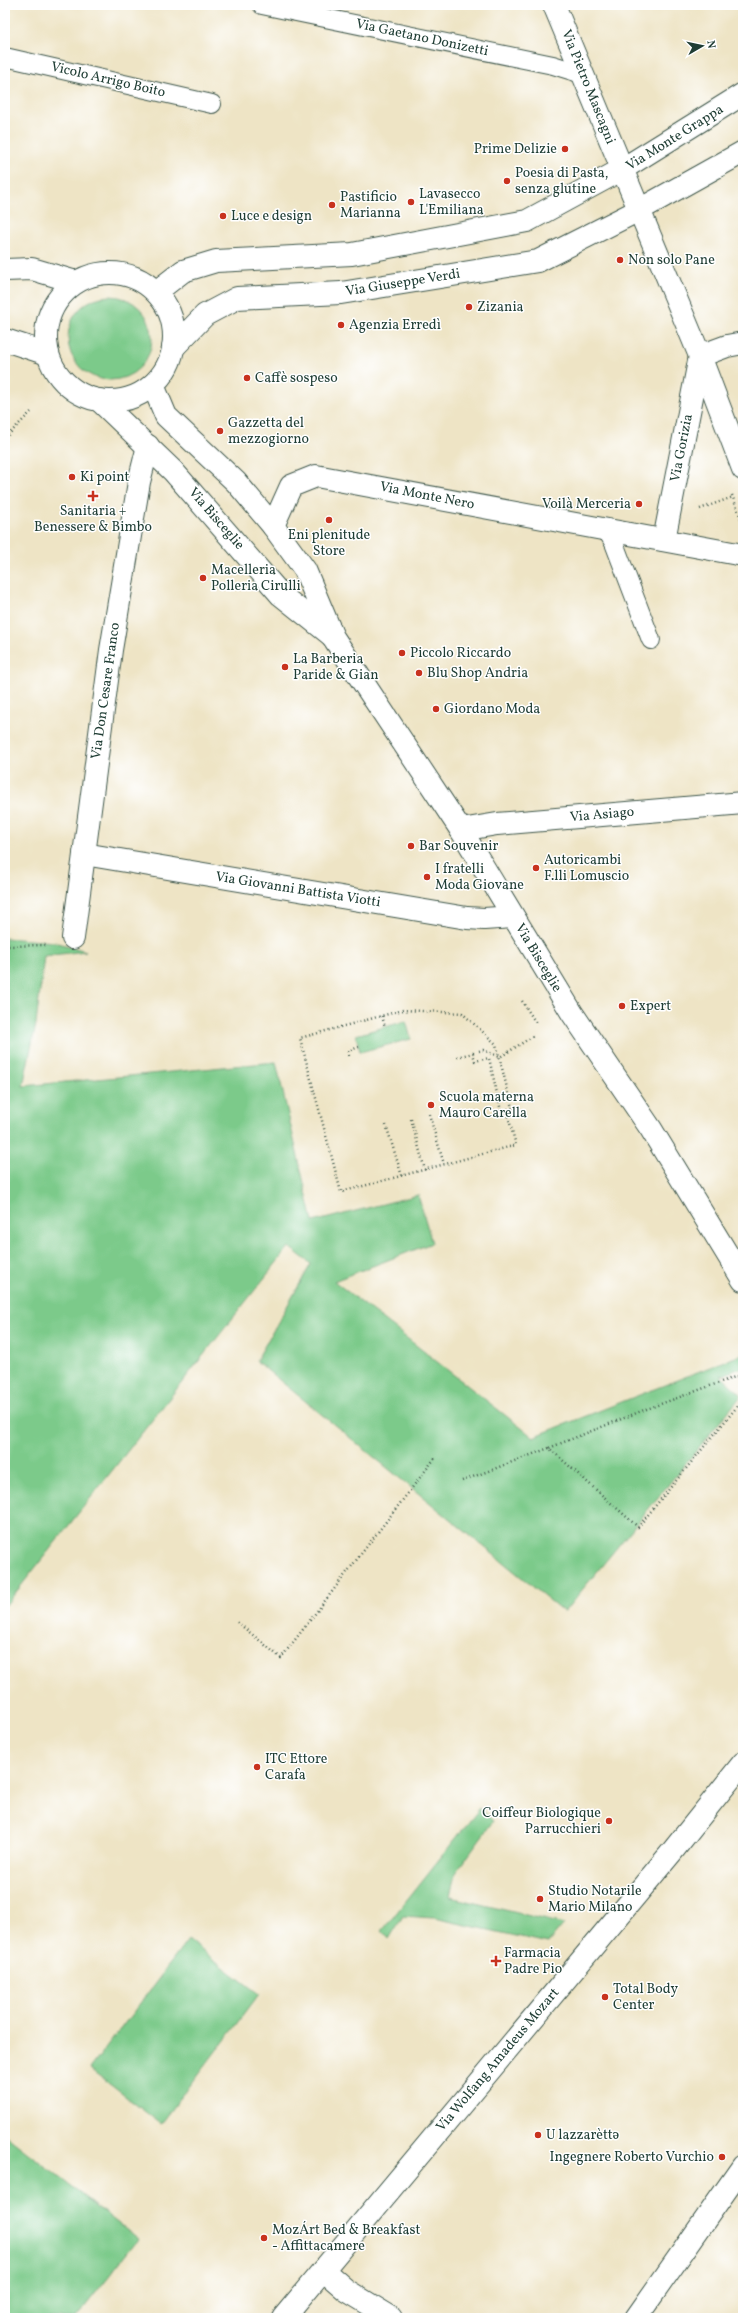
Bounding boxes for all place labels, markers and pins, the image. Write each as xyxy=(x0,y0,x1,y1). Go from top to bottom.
place label: Prime Delizie xyxy=(474,140,557,159)
marker: Prime Delizie xyxy=(560,144,570,154)
place label: Poesia di Pasta, senza glutine xyxy=(515,164,608,199)
marker: Poesia di Pasta, senza glutine xyxy=(502,176,512,186)
place label: Lavasecco L'Emiliana xyxy=(419,185,484,220)
place label: Pastificio Marianna xyxy=(340,188,401,223)
marker: Lavasecco L'Emiliana xyxy=(406,197,416,207)
marker: Pastificio Marianna xyxy=(327,200,337,210)
place label: Luce e design xyxy=(231,207,312,226)
marker: Luce e design xyxy=(218,211,228,221)
place label: Non solo Pane xyxy=(628,251,715,270)
marker: Non solo Pane xyxy=(615,255,625,265)
place label: Zizania xyxy=(477,298,524,317)
marker: Zizania xyxy=(464,302,474,312)
place label: Agenzia Erredì xyxy=(349,316,441,335)
marker: Agenzia Erredì xyxy=(336,320,346,330)
place label: Caffè sospeso xyxy=(255,369,338,388)
marker: Caffè sospeso xyxy=(242,373,252,383)
place label: Gazzetta del mezzogiorno xyxy=(228,414,309,449)
marker: Gazzetta del mezzogiorno xyxy=(215,426,225,436)
place label: Ki point xyxy=(80,468,130,487)
marker: Ki point xyxy=(67,472,77,482)
marker: Sanitaria + Benessere & Bimbo xyxy=(88,491,98,501)
place label: Voilà Merceria xyxy=(542,495,631,514)
marker: Voilà Merceria xyxy=(634,499,644,509)
place label: Sanitaria + Benessere & Bimbo xyxy=(34,502,152,537)
marker: Eni plenitude Store xyxy=(324,515,334,525)
place label: Eni plenitude Store xyxy=(288,526,371,561)
place label: Macelleria Polleria Cirulli xyxy=(211,561,301,596)
marker: Macelleria Polleria Cirulli xyxy=(198,573,208,583)
place label: Piccolo Riccardo xyxy=(410,644,511,663)
marker: Piccolo Riccardo xyxy=(397,648,407,658)
place label: La Barberia Paride & Gian xyxy=(293,650,378,685)
marker: La Barberia Paride & Gian xyxy=(280,662,290,672)
place label: Blu Shop Andria xyxy=(427,664,528,683)
marker: Blu Shop Andria xyxy=(414,668,424,678)
place label: Giordano Moda xyxy=(444,700,540,719)
marker: Giordano Moda xyxy=(431,704,441,714)
place label: Bar Souvenir xyxy=(419,837,498,856)
marker: Bar Souvenir xyxy=(406,841,416,851)
place label: Autoricambi F.lli Lomuscio xyxy=(544,851,629,886)
place label: I fratelli Moda Giovane xyxy=(435,860,524,895)
marker: Autoricambi F.lli Lomuscio xyxy=(531,863,541,873)
marker: I fratelli Moda Giovane xyxy=(422,872,432,882)
place label: Expert xyxy=(630,997,671,1016)
marker: Expert xyxy=(617,1001,627,1011)
place label: Scuola materna Mauro Carella xyxy=(439,1088,534,1123)
marker: Scuola materna Mauro Carella xyxy=(426,1100,436,1110)
place label: ITC Ettore Carafa xyxy=(265,1750,328,1785)
marker: ITC Ettore Carafa xyxy=(252,1762,262,1772)
place label: Coiffeur Biologique Parrucchieri xyxy=(482,1804,601,1839)
marker: Coiffeur Biologique Parrucchieri xyxy=(604,1816,614,1826)
place label: Studio Notarile Mario Milano xyxy=(548,1882,642,1917)
marker: Studio Notarile Mario Milano xyxy=(535,1894,545,1904)
place label: Farmacia Padre Pio xyxy=(504,1944,562,1979)
marker: Farmacia Padre Pio xyxy=(491,1956,501,1966)
place label: Total Body Center xyxy=(613,1980,679,2015)
marker: Total Body Center xyxy=(600,1992,610,2002)
place label: U lazzarèttә xyxy=(546,2126,620,2145)
marker: U lazzarèttә xyxy=(533,2130,543,2140)
place label: Ingegnere Roberto Vurchio xyxy=(550,2148,714,2167)
marker: Ingegnere Roberto Vurchio xyxy=(717,2152,727,2162)
place label: MozÁrt Bed & Breakfast - Affittacamere xyxy=(272,2221,420,2256)
marker: MozÁrt Bed & Breakfast - Affittacamere xyxy=(259,2233,269,2243)

